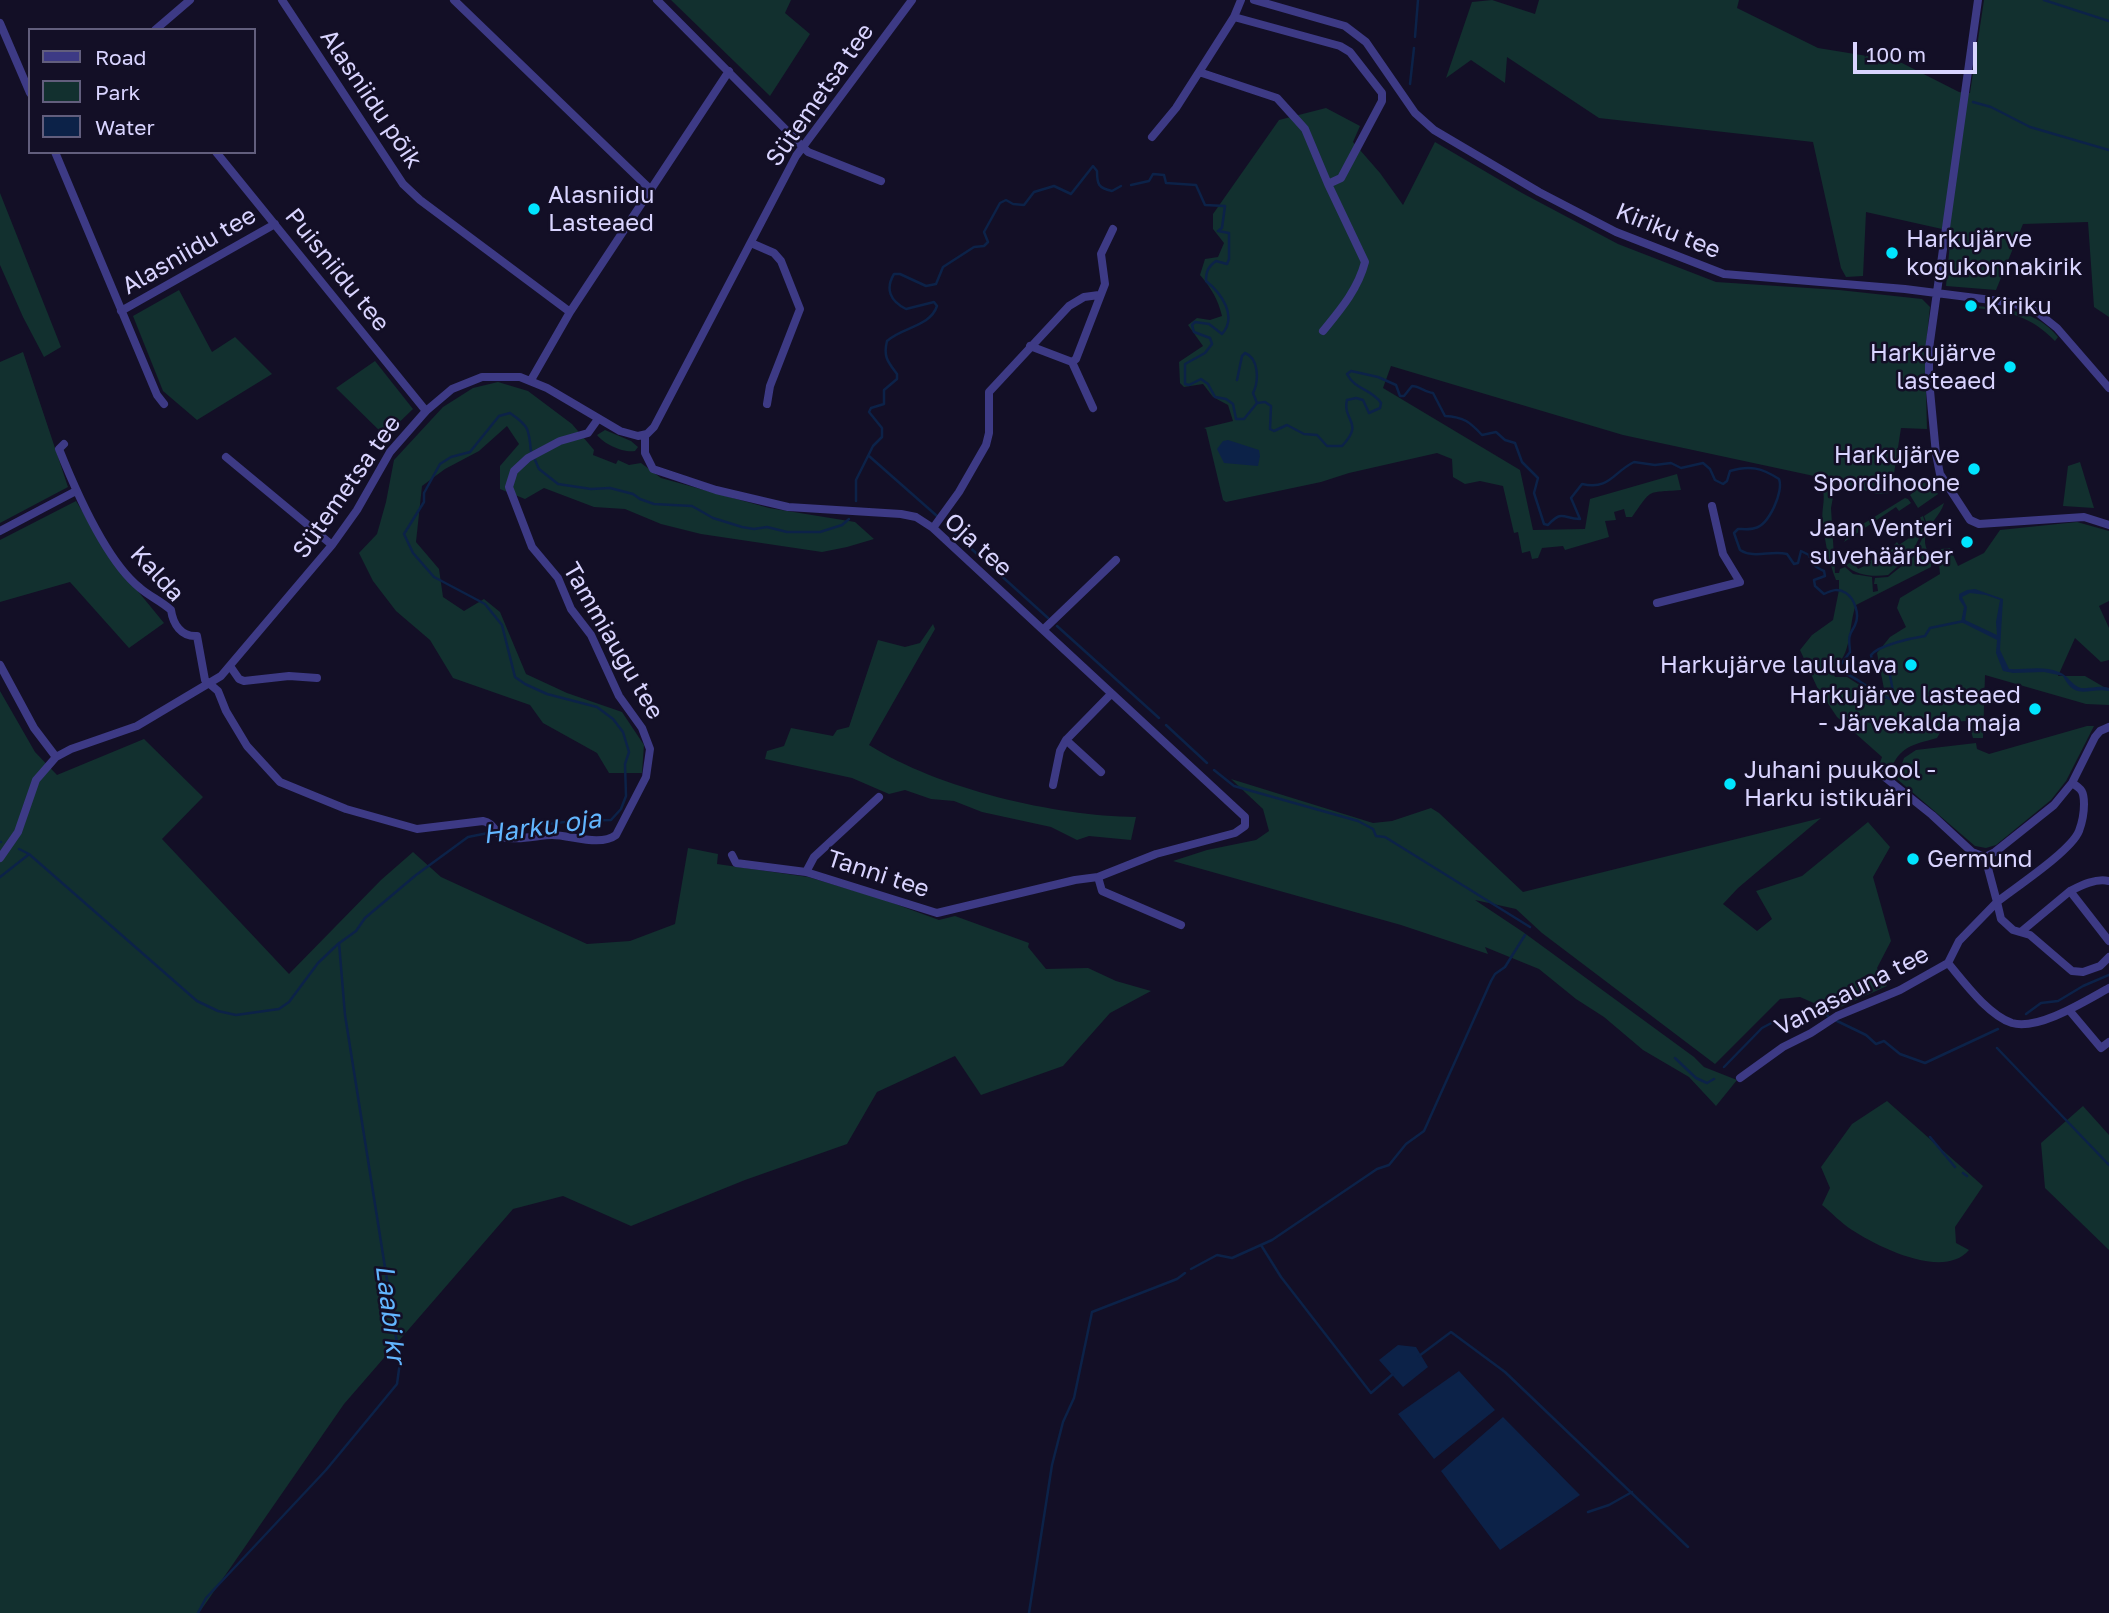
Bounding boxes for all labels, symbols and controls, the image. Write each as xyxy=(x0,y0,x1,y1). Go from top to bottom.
street label: Sütemetsa tee xyxy=(760,18,880,172)
street label: Alasniidu põik xyxy=(314,24,428,174)
legend xyxy=(28,28,256,154)
scale bar xyxy=(1857,28,1981,72)
text: 100 m xyxy=(1866,41,1926,67)
text: Road xyxy=(95,44,146,70)
text: Park xyxy=(95,79,140,105)
text: Water xyxy=(95,114,155,140)
place label: Alasniidu Lasteaed xyxy=(548,181,654,237)
street label: Kiriku tee xyxy=(1611,197,1725,265)
street label: Alasniidu tee xyxy=(117,201,261,301)
marker: Alasniidu Lasteaed xyxy=(526,201,542,217)
street label: Puisniidu tee xyxy=(279,203,395,337)
place label: Harkujärve kogukonnakirik xyxy=(1906,225,2083,281)
marker: Harkujärve kogukonnakirik xyxy=(1884,245,1900,261)
place label: Kiriku xyxy=(1985,292,2052,320)
marker: Kiriku xyxy=(1963,298,1979,314)
place label: Harkujärve lasteaed xyxy=(1870,339,1996,395)
marker: Harkujärve lasteaed xyxy=(2002,359,2018,375)
street label: Sütemetsa tee xyxy=(287,410,407,564)
place label: Harkujärve Spordihoone xyxy=(1813,441,1960,497)
marker: Harkujärve Spordihoone xyxy=(1966,461,1982,477)
street label: Oja tee xyxy=(938,507,1018,583)
place label: Jaan Venteri suvehäärber xyxy=(1809,514,1953,570)
marker: Jaan Venteri suvehäärber xyxy=(1959,534,1975,550)
street label: Kalda xyxy=(124,540,190,608)
street label: Tammiaugu tee xyxy=(557,558,669,724)
place label: Harkujärve laululava xyxy=(1660,651,1897,679)
marker: Harkujärve laululava xyxy=(1903,657,1919,673)
place label: Harkujärve lasteaed - Järvekalda maja xyxy=(1789,681,2021,737)
marker: Harkujärve lasteaed - Järvekalda maja xyxy=(2027,701,2043,717)
place label: Juhani puukool - Harku istikuäri xyxy=(1744,756,1936,812)
marker: Juhani puukool - Harku istikuäri xyxy=(1722,776,1738,792)
water label: Harku oja xyxy=(481,803,603,851)
street label: Tanni tee xyxy=(823,844,933,904)
place label: Germund xyxy=(1927,845,2032,873)
marker: Germund xyxy=(1905,851,1921,867)
street label: Vanasauna tee xyxy=(1770,940,1934,1042)
water label: Laabi kr xyxy=(368,1263,412,1365)

